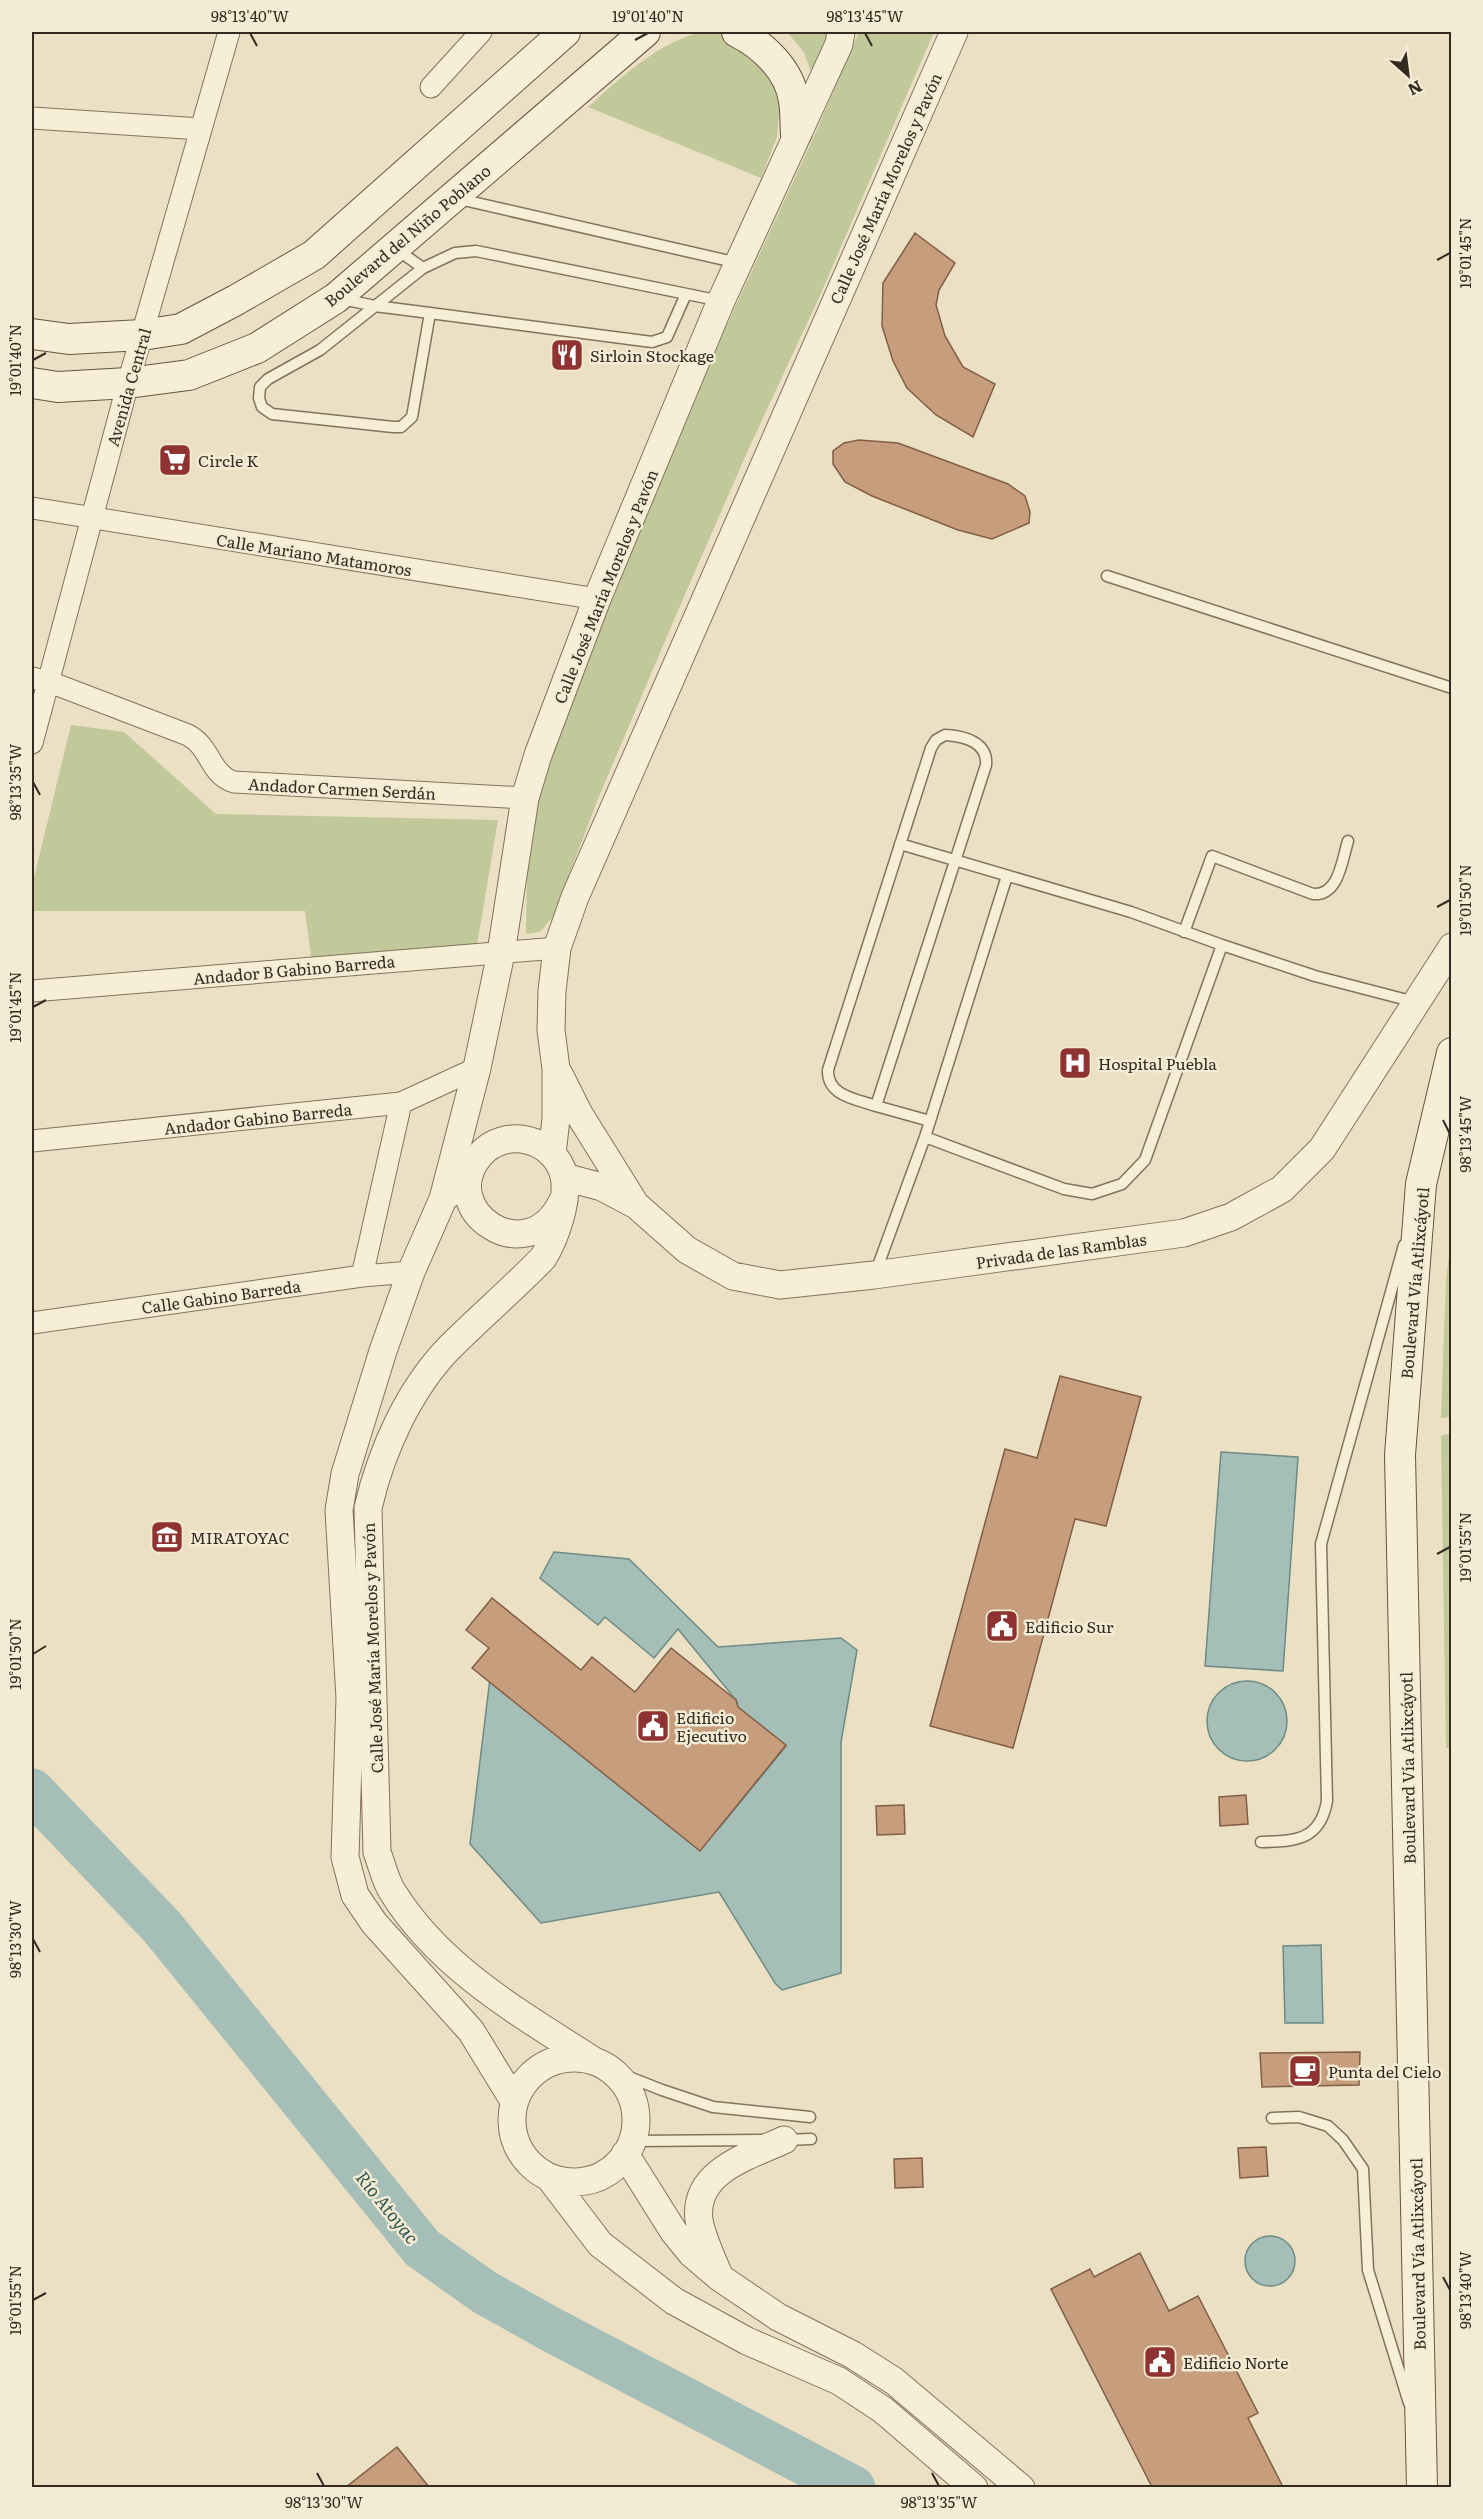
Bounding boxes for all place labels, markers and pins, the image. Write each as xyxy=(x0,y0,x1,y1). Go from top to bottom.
restaurant icon: Sirloin Stockage xyxy=(549,337,585,373)
place label: Sirloin Stockage xyxy=(590,343,714,367)
supermarket icon: Circle K xyxy=(157,442,193,478)
place label: Circle K xyxy=(198,448,259,472)
hospital icon: Hospital Puebla xyxy=(1057,1045,1093,1081)
place label: Hospital Puebla xyxy=(1098,1051,1217,1075)
museum icon: MIRATOYAC xyxy=(149,1519,185,1555)
place label: MIRATOYAC xyxy=(190,1525,290,1549)
public building icon: Edificio Sur xyxy=(984,1608,1020,1644)
place label: Edificio Sur xyxy=(1025,1614,1114,1638)
place label: Edificio Ejecutivo xyxy=(676,1705,747,1747)
public building icon: Edificio Ejecutivo xyxy=(635,1708,671,1744)
cafe icon: Punta del Cielo xyxy=(1287,2053,1323,2089)
place label: Punta del Cielo xyxy=(1328,2059,1441,2083)
public building icon: Edificio Norte xyxy=(1142,2344,1178,2380)
place label: Edificio Norte xyxy=(1183,2350,1289,2374)

